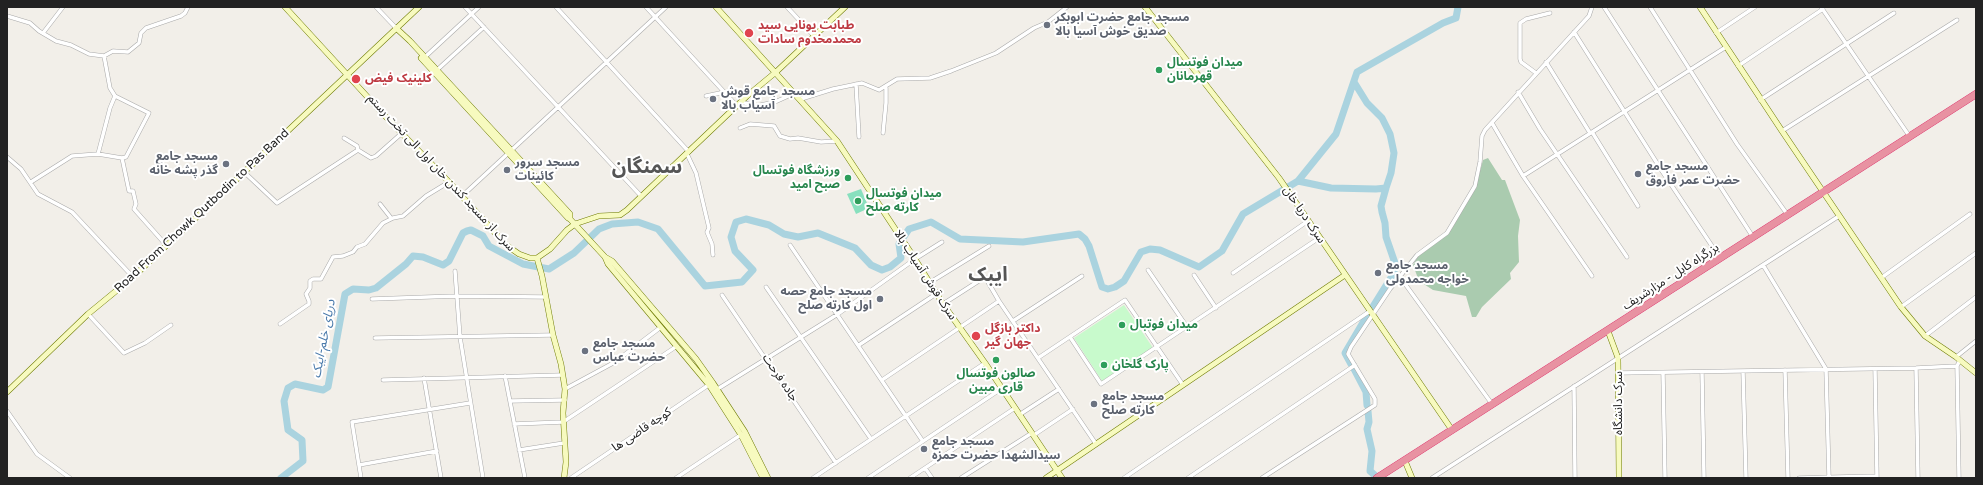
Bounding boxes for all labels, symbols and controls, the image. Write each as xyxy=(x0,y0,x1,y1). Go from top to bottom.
place label: مسجد جامع حضرت ابوبکر صدیق خوش آسیا بالا xyxy=(1055,11,1189,39)
place label: طبابت یونایی سید محمدمخدوم سادات xyxy=(758,19,862,47)
marker: مسجد جامع حضرت ابوبکر صدیق خوش آسیا بالا xyxy=(1042,20,1052,30)
marker: طبابت یونایی سید محمدمخدوم سادات xyxy=(743,27,755,39)
place label: میدان فوتسال قهرمانان xyxy=(1167,56,1243,84)
marker: میدان فوتسال قهرمانان xyxy=(1154,65,1164,75)
place label: کلینیک فیض xyxy=(365,72,432,86)
marker: کلینیک فیض xyxy=(350,73,362,85)
place label: مسجد جامع قوش آسیاب بالا xyxy=(721,85,815,113)
street label: سرک از مسجد کندن خان اول الی تخت رستم xyxy=(364,91,518,255)
marker: مسجد جامع قوش آسیاب بالا xyxy=(708,94,718,104)
street label: Road From Chowk Qutbodin to Pas Band xyxy=(112,126,292,296)
place label: مسجد جامع گذر پشه خانه xyxy=(150,150,218,178)
place label: مسجد سرور کائینات xyxy=(515,156,580,184)
district label: سمنگان xyxy=(612,156,682,180)
marker: مسجد جامع گذر پشه خانه xyxy=(221,159,231,169)
place label: مسجد جامع حضرت عمر فاروق xyxy=(1646,160,1740,188)
place label: ورزشگاه فوتسال صبح امید xyxy=(753,164,840,192)
marker: مسجد سرور کائینات xyxy=(502,165,512,175)
marker: مسجد جامع حضرت عمر فاروق xyxy=(1633,169,1643,179)
marker: ورزشگاه فوتسال صبح امید xyxy=(843,173,853,183)
street label: سرک دریا خان xyxy=(1280,184,1328,246)
place label: میدان فوتسال کارته صلح xyxy=(866,187,942,215)
marker: میدان فوتسال کارته صلح xyxy=(853,196,863,206)
street label: سرک قوش آسیاب بالا xyxy=(890,227,960,323)
street label: بزرگراه کابل - مزارشریف xyxy=(1620,240,1722,314)
place label: مسجد جامع خواجه محمدولی xyxy=(1386,259,1469,287)
district label: ایبک xyxy=(968,264,1008,288)
marker: مسجد جامع خواجه محمدولی xyxy=(1373,268,1383,278)
place label: مسجد جامع حصه اول کارته صلح xyxy=(780,285,872,313)
marker: مسجد جامع حصه اول کارته صلح xyxy=(875,294,885,304)
water label: دریای خلم-ایبک xyxy=(309,298,339,380)
place label: میدان فوتبال xyxy=(1130,318,1198,332)
marker: میدان فوتبال xyxy=(1117,320,1127,330)
place label: داکتر بازگل جهان گیر xyxy=(985,322,1040,350)
marker: داکتر بازگل جهان گیر xyxy=(970,330,982,342)
place label: مسجد جامع حضرت عباس xyxy=(593,337,665,365)
marker: مسجد جامع حضرت عباس xyxy=(580,346,590,356)
street label: جاده فرحت xyxy=(759,352,801,404)
marker: صالون فوتسال قاری مبین xyxy=(991,355,1001,365)
place label: پارک گلخان xyxy=(1112,358,1169,372)
marker: پارک گلخان xyxy=(1099,360,1109,370)
place label: صالون فوتسال قاری مبین xyxy=(957,367,1035,395)
street label: سرک دانشگاه xyxy=(1612,371,1626,435)
place label: مسجد جامع کارته صلح xyxy=(1102,390,1164,418)
marker: مسجد جامع کارته صلح xyxy=(1089,399,1099,409)
street label: کوچه قاضی ها xyxy=(610,405,674,455)
place label: مسجد جامع سیدالشهدا حضرت حمزه xyxy=(932,435,1060,463)
marker: مسجد جامع سیدالشهدا حضرت حمزه xyxy=(919,444,929,454)

